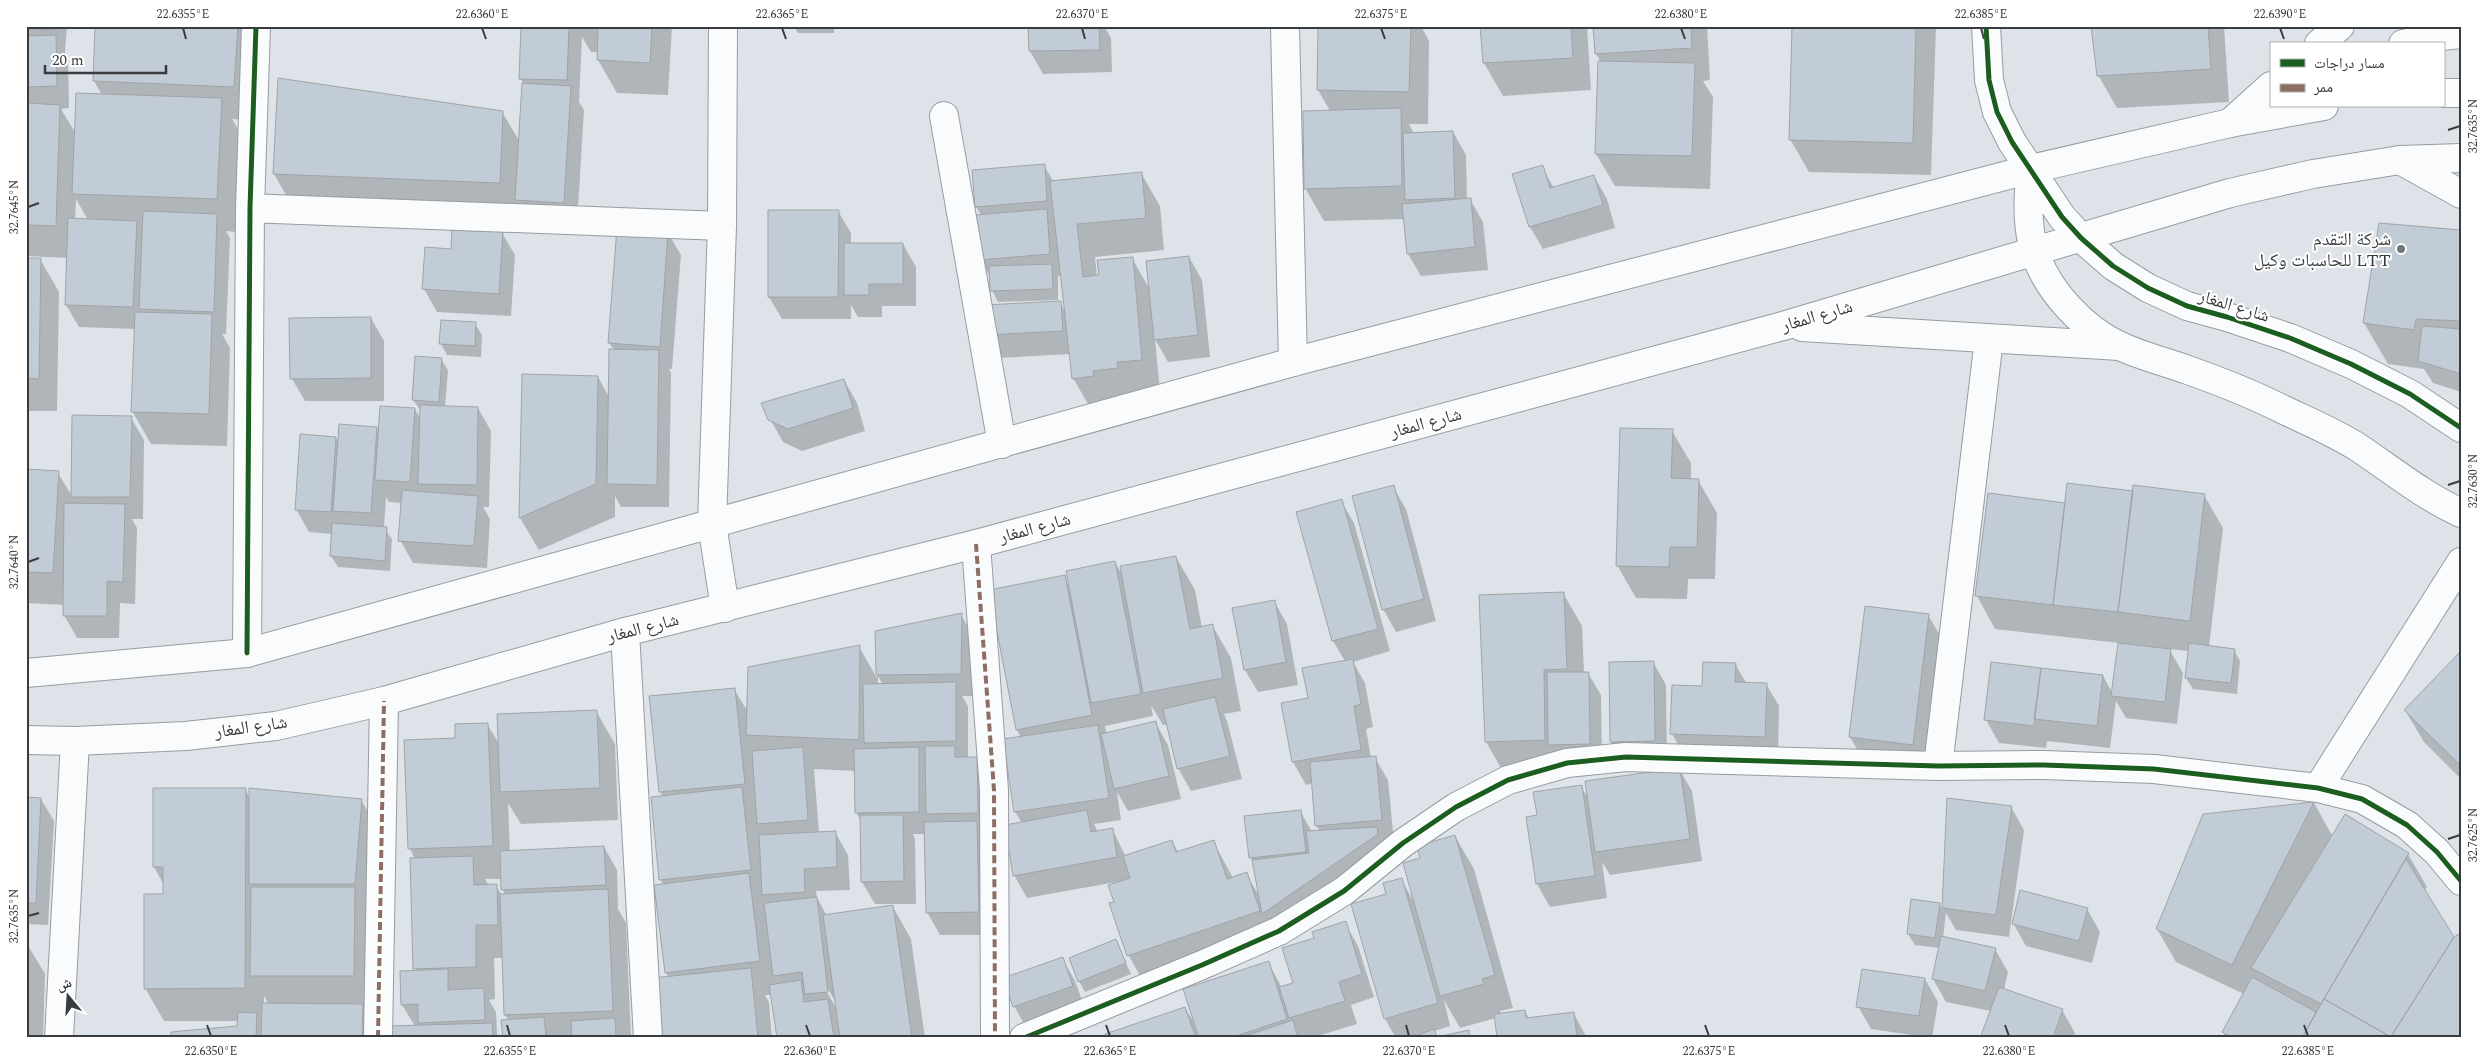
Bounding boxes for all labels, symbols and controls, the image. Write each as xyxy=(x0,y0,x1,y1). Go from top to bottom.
text: 22.6355°E xyxy=(157,5,209,24)
text: 22.6360°E xyxy=(456,5,508,24)
text: 22.6365°E xyxy=(756,5,808,24)
text: 22.6370°E xyxy=(1056,5,1108,24)
text: 22.6375°E xyxy=(1355,5,1407,24)
text: 22.6380°E xyxy=(1655,5,1707,24)
text: 22.6385°E xyxy=(1955,5,2007,24)
text: 22.6390°E xyxy=(2254,5,2306,24)
scale bar xyxy=(45,42,166,74)
legend xyxy=(2270,42,2444,108)
text: 20 m xyxy=(52,49,84,72)
text: مسار دراجات xyxy=(2314,52,2385,75)
text: ممر xyxy=(2313,76,2333,99)
text: 32.7635°N xyxy=(2464,99,2483,153)
text: 32.7645°N xyxy=(5,180,24,234)
place label: شركة التقدم للحاسبات وكيل LTT xyxy=(2254,226,2391,274)
marker: شركة التقدم للحاسبات وكيل LTT xyxy=(2395,243,2407,255)
street label: شارع المغار xyxy=(2194,282,2273,330)
street label: شارع المغار xyxy=(1777,293,1856,339)
street label: شارع المغار xyxy=(1386,400,1465,446)
text: 32.7630°N xyxy=(2464,454,2483,508)
street label: شارع المغار xyxy=(995,505,1074,551)
text: 32.7640°N xyxy=(5,535,24,589)
street label: شارع المغار xyxy=(603,606,682,650)
street label: شارع المغار xyxy=(212,709,289,746)
text: 32.7625°N xyxy=(2464,808,2483,862)
text: 32.7635°N xyxy=(5,889,24,943)
north arrow xyxy=(42,972,92,1022)
text: ش xyxy=(54,972,75,996)
text: 22.6350°E xyxy=(185,1042,237,1061)
text: 22.6355°E xyxy=(484,1042,536,1061)
text: 22.6360°E xyxy=(784,1042,836,1061)
text: 22.6365°E xyxy=(1084,1042,1136,1061)
text: 22.6370°E xyxy=(1383,1042,1435,1061)
text: 22.6375°E xyxy=(1683,1042,1735,1061)
text: 22.6380°E xyxy=(1983,1042,2035,1061)
text: 22.6385°E xyxy=(2282,1042,2334,1061)

